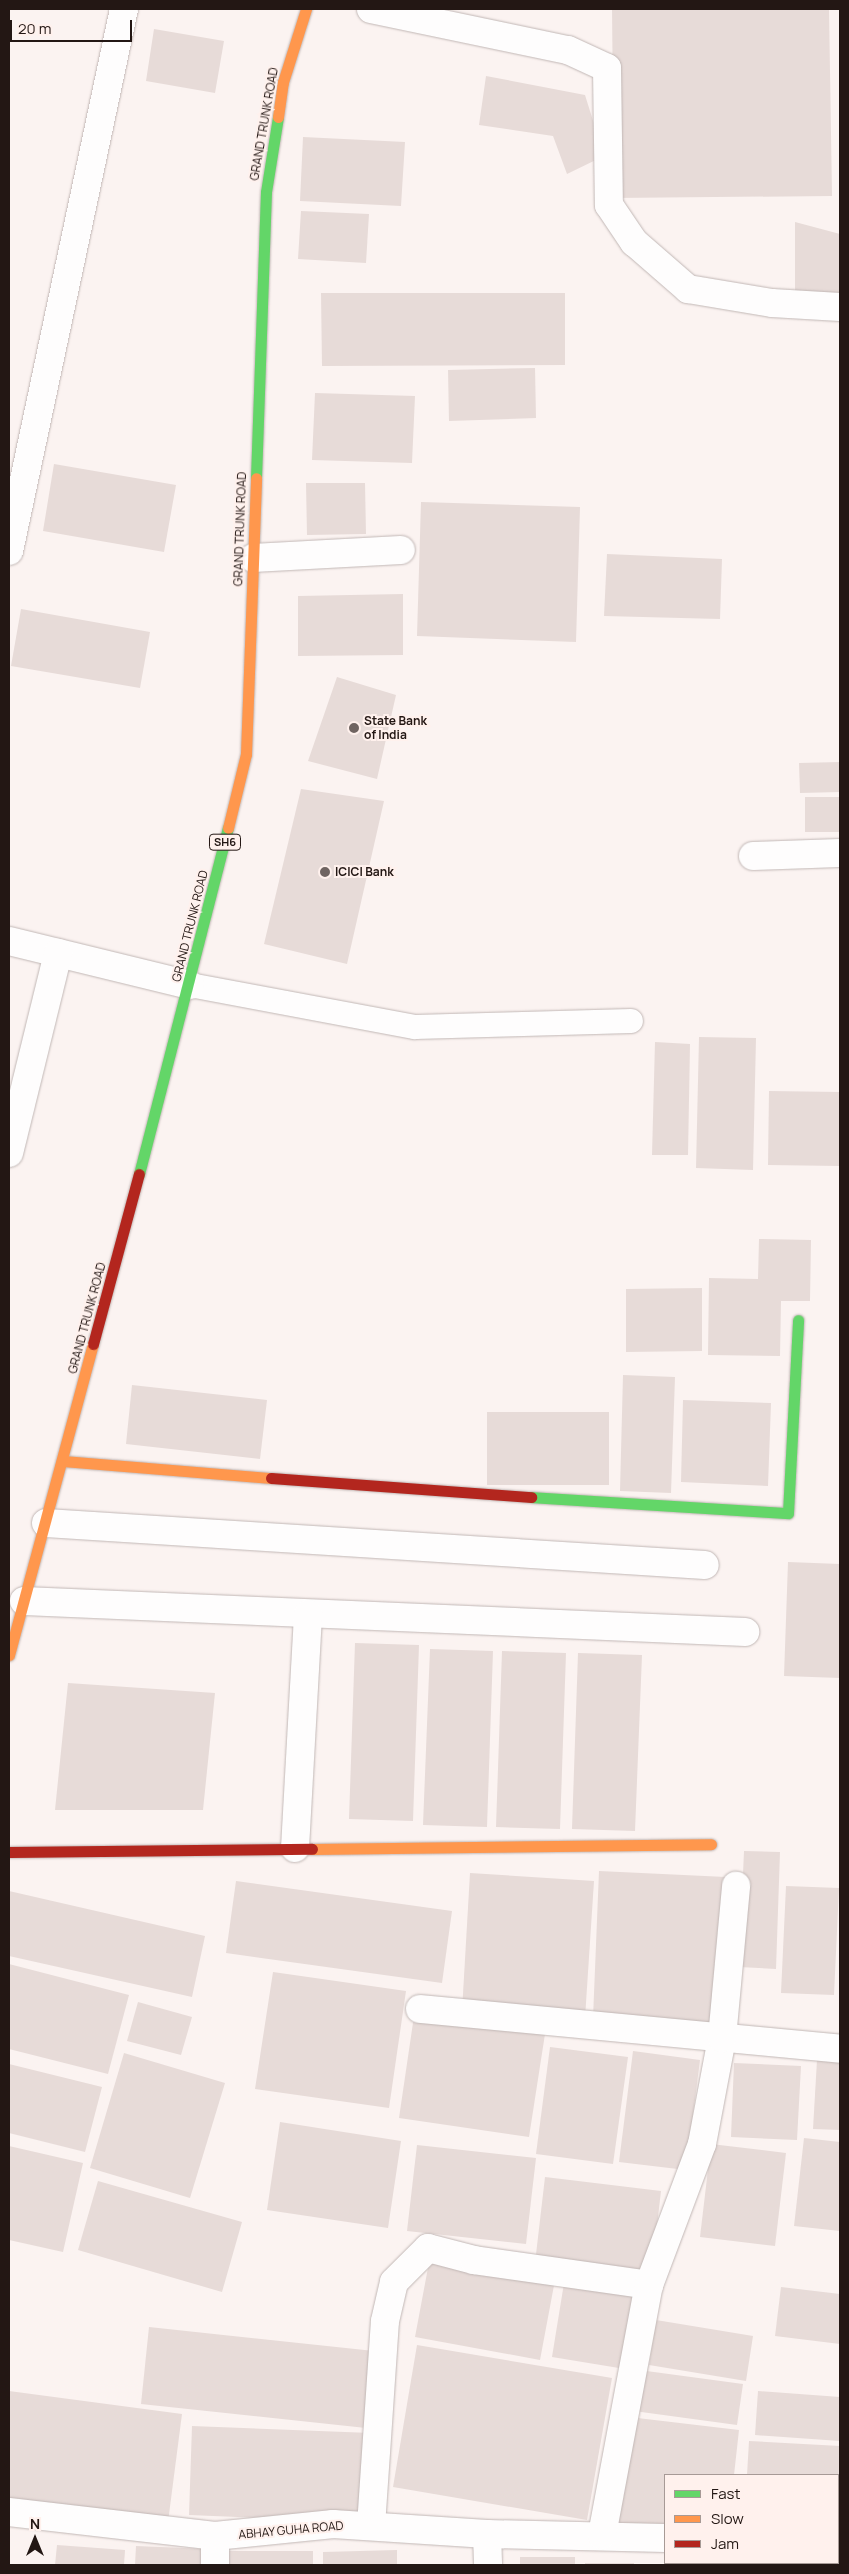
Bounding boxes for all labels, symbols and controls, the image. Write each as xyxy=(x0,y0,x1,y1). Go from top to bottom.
scale bar xyxy=(12,10,135,42)
text: 20 m xyxy=(18,18,51,39)
street label: GRAND TRUNK ROAD xyxy=(247,66,281,182)
street label: GRAND TRUNK ROAD xyxy=(231,471,249,587)
place label: State Bank of India xyxy=(364,714,427,742)
marker: State Bank of India xyxy=(348,722,360,734)
road number: SH6 xyxy=(209,834,241,850)
place label: ICICI Bank xyxy=(335,865,394,879)
marker: ICICI Bank xyxy=(319,866,331,878)
street label: GRAND TRUNK ROAD xyxy=(169,869,211,983)
street label: GRAND TRUNK ROAD xyxy=(65,1261,109,1375)
legend xyxy=(664,2474,839,2564)
text: Fast xyxy=(711,2483,740,2504)
text: Slow xyxy=(711,2508,744,2529)
north arrow xyxy=(10,2514,60,2564)
text: N xyxy=(30,2514,40,2533)
street label: ABHAY GUHA ROAD xyxy=(238,2518,344,2542)
text: Jam xyxy=(711,2533,739,2554)

